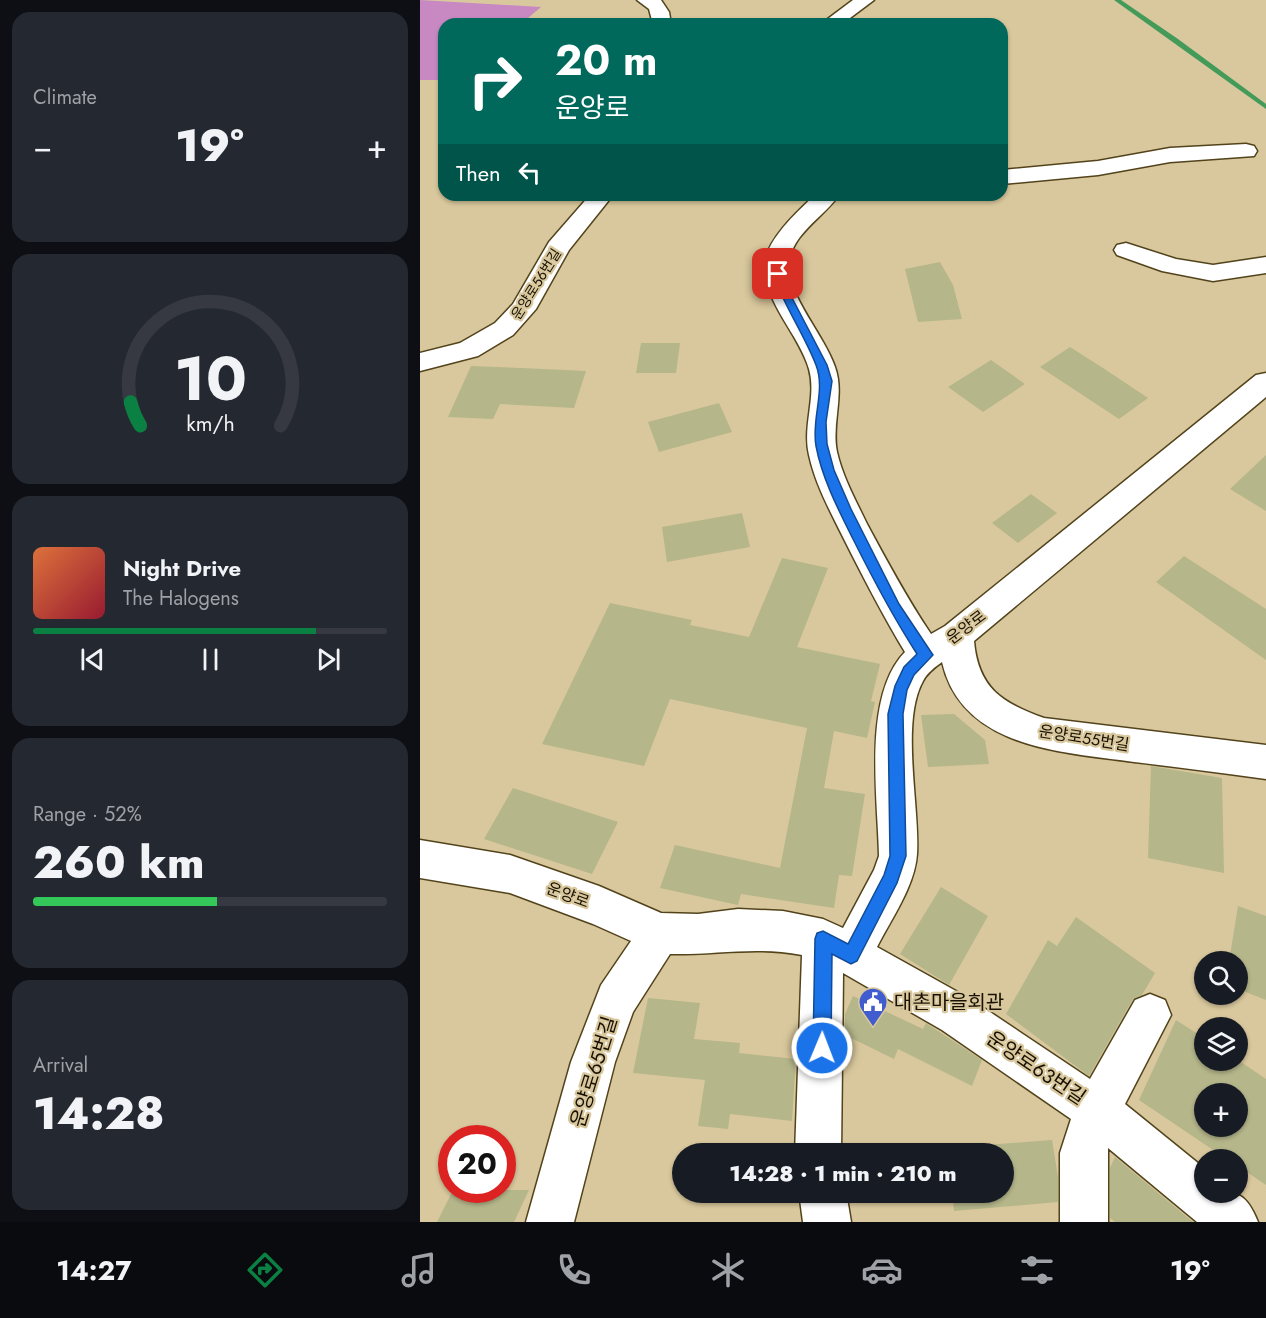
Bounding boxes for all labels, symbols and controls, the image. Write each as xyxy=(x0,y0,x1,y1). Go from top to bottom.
text: 20 m xyxy=(555,30,657,91)
icon: right xyxy=(456,42,534,120)
text: Climate xyxy=(33,83,97,112)
text: 운양로 xyxy=(555,88,630,127)
text: 19° xyxy=(175,113,244,178)
text: − xyxy=(33,123,52,170)
text: + xyxy=(367,123,387,170)
icon: left xyxy=(513,156,546,189)
text: Then xyxy=(456,157,501,189)
street label: 운양로56번길 xyxy=(506,245,566,323)
pin xyxy=(752,248,803,299)
icon: arrive xyxy=(761,257,794,290)
text: 10 xyxy=(173,333,247,423)
text: km/h xyxy=(186,408,234,439)
text: Night Drive xyxy=(123,552,241,584)
text: The Halogens xyxy=(123,584,239,613)
street label: 운양로 xyxy=(941,604,991,649)
icon: previous xyxy=(76,643,109,676)
icon: pause xyxy=(194,643,227,676)
icon: next xyxy=(312,643,345,676)
street label: 운양로55번길 xyxy=(1037,719,1131,757)
text: Range · 52% xyxy=(33,800,142,829)
text: 260 km xyxy=(33,830,204,895)
street label: 운양로 xyxy=(543,877,593,913)
map controls xyxy=(1194,951,1248,1203)
button: search xyxy=(1194,951,1248,1005)
public building icon: 대촌마을회관 xyxy=(857,986,889,1028)
place label: 대촌마을회관 xyxy=(894,988,1004,1017)
street label: 운양로65번길 xyxy=(563,1013,625,1131)
position arrow xyxy=(790,1016,854,1080)
button: layers xyxy=(1194,1017,1248,1071)
street label: 운양로63번길 xyxy=(980,1024,1092,1112)
text: Arrival xyxy=(33,1051,88,1080)
text: 14:28 xyxy=(33,1081,164,1146)
button: + xyxy=(1194,1083,1248,1137)
speed limit sign: 20 xyxy=(438,1125,516,1203)
button: − xyxy=(1194,1149,1248,1203)
text: 14:28 · 1 min · 210 m xyxy=(729,1157,957,1189)
icon: directions xyxy=(244,1249,286,1291)
icon: music xyxy=(398,1249,440,1291)
icon: phone xyxy=(553,1249,595,1291)
icon: climate xyxy=(707,1249,749,1291)
icon: car xyxy=(861,1249,903,1291)
icon: filters xyxy=(1016,1249,1058,1291)
text: 14:27 xyxy=(56,1251,131,1290)
text: 19° xyxy=(1170,1251,1210,1290)

